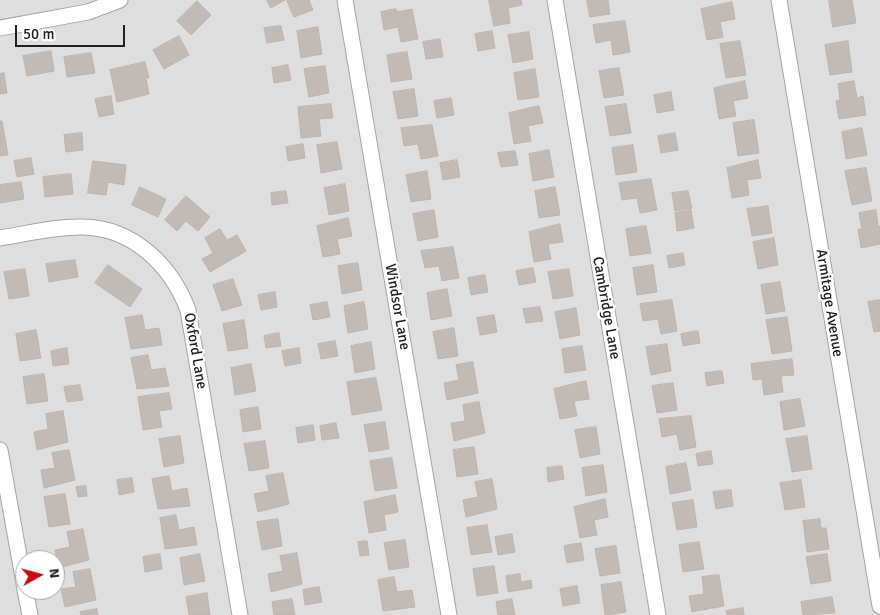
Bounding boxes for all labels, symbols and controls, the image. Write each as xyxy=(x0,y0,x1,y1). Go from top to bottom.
scale bar xyxy=(18,15,128,47)
text: 50 m xyxy=(23,25,54,43)
street label: Armitage Avenue xyxy=(812,248,846,358)
street label: Cambridge Lane xyxy=(588,255,624,361)
street label: Windsor Lane xyxy=(381,263,413,351)
street label: Oxford Lane xyxy=(179,312,211,390)
north arrow xyxy=(15,550,65,600)
text: N xyxy=(45,567,63,579)

